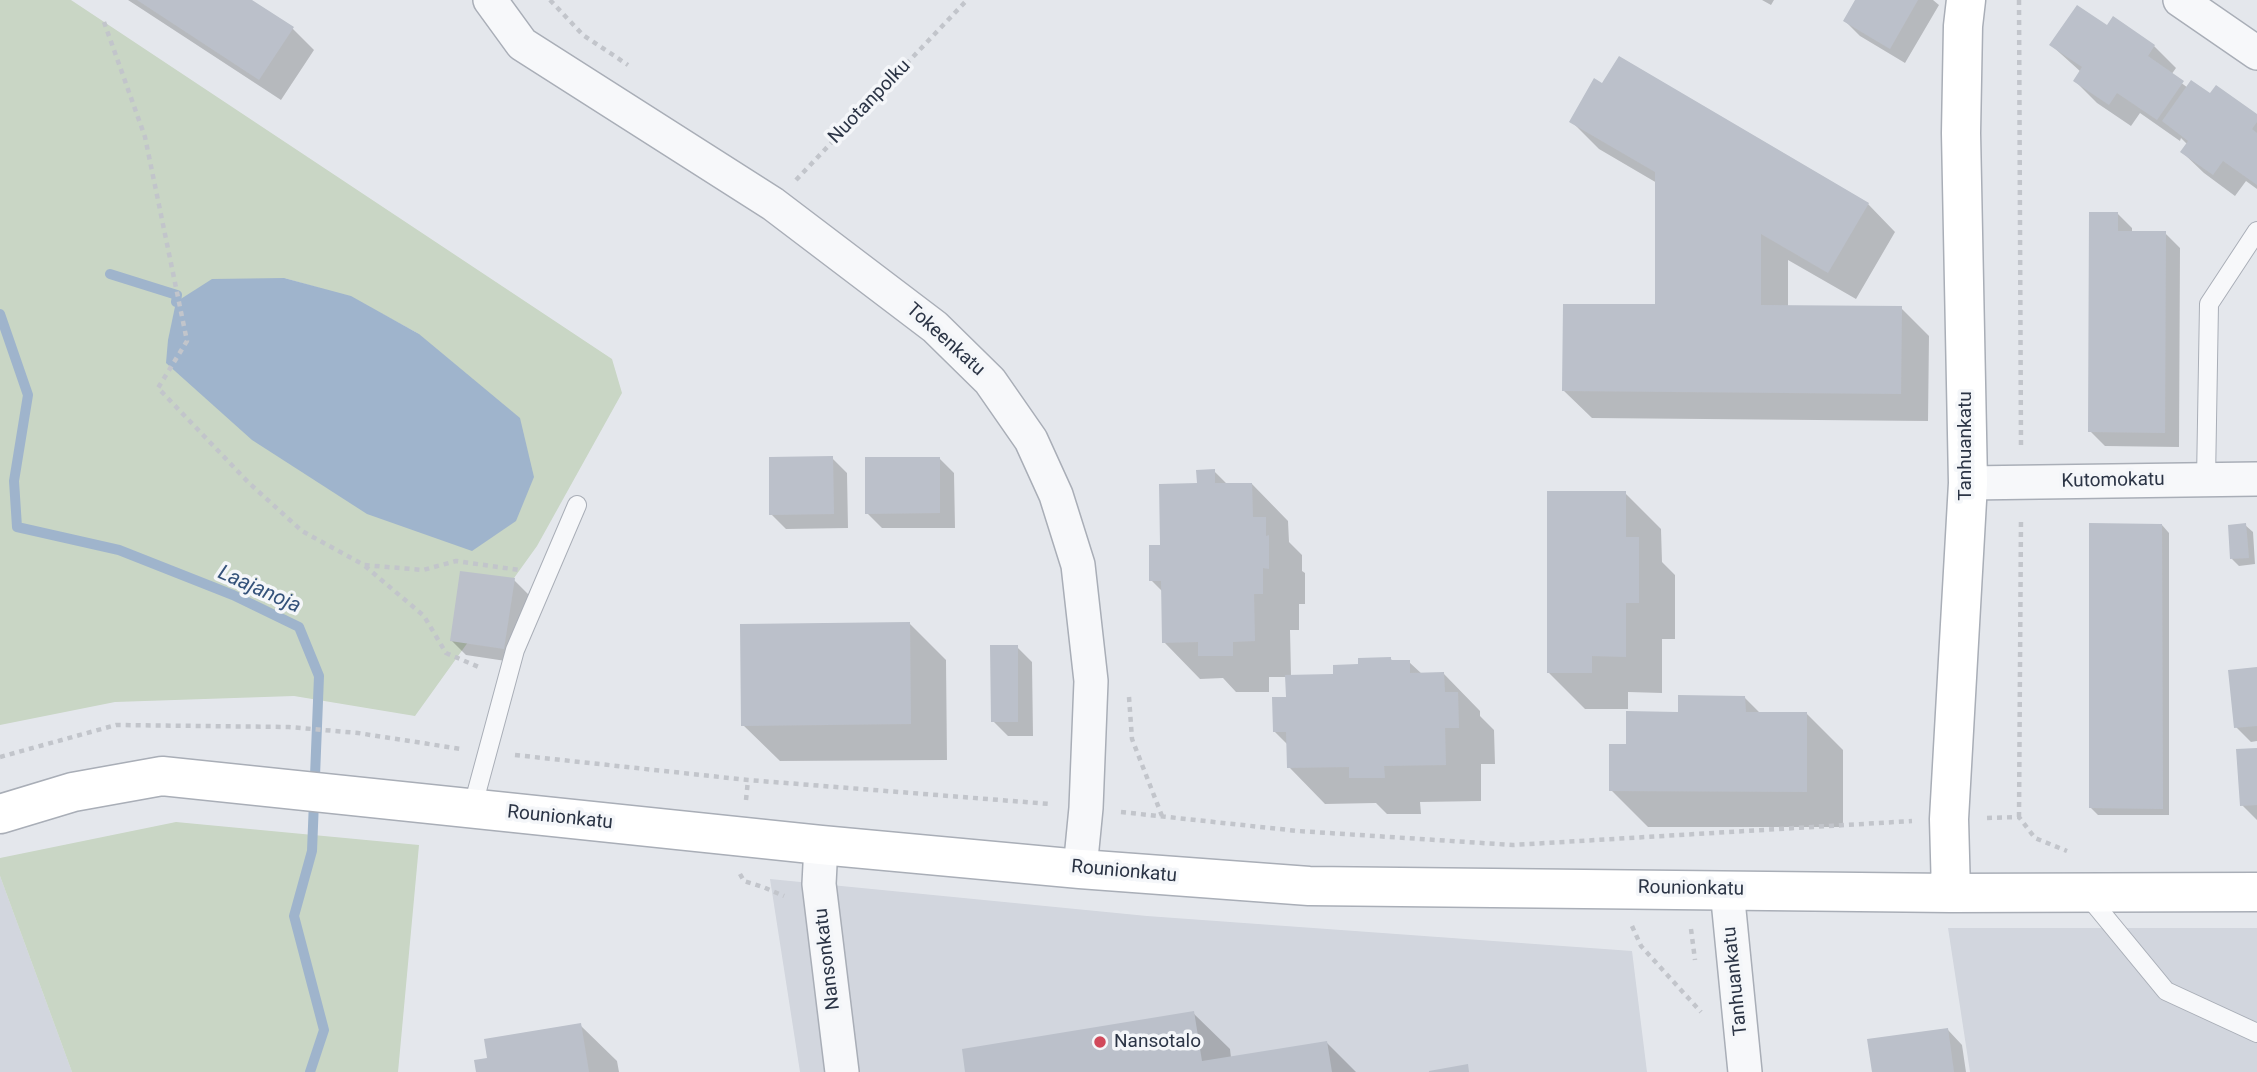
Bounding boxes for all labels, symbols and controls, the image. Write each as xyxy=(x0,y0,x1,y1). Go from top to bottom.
street label: Nuotanpolku xyxy=(824,55,916,149)
street label: Tokeenkatu xyxy=(901,299,989,381)
street label: Tanhuankatu xyxy=(1955,391,1977,501)
street label: Kutomokatu xyxy=(2061,469,2165,493)
water label: Laajanoja xyxy=(214,561,304,619)
street label: Rounionkatu xyxy=(506,801,614,835)
street label: Rounionkatu xyxy=(1070,856,1178,888)
street label: Rounionkatu xyxy=(1638,877,1744,901)
street label: Nansonkatu xyxy=(810,907,846,1011)
street label: Tanhuankatu xyxy=(1719,925,1753,1037)
place label: Nansotalo xyxy=(1114,1031,1201,1053)
marker: Nansotalo xyxy=(1092,1034,1108,1050)

